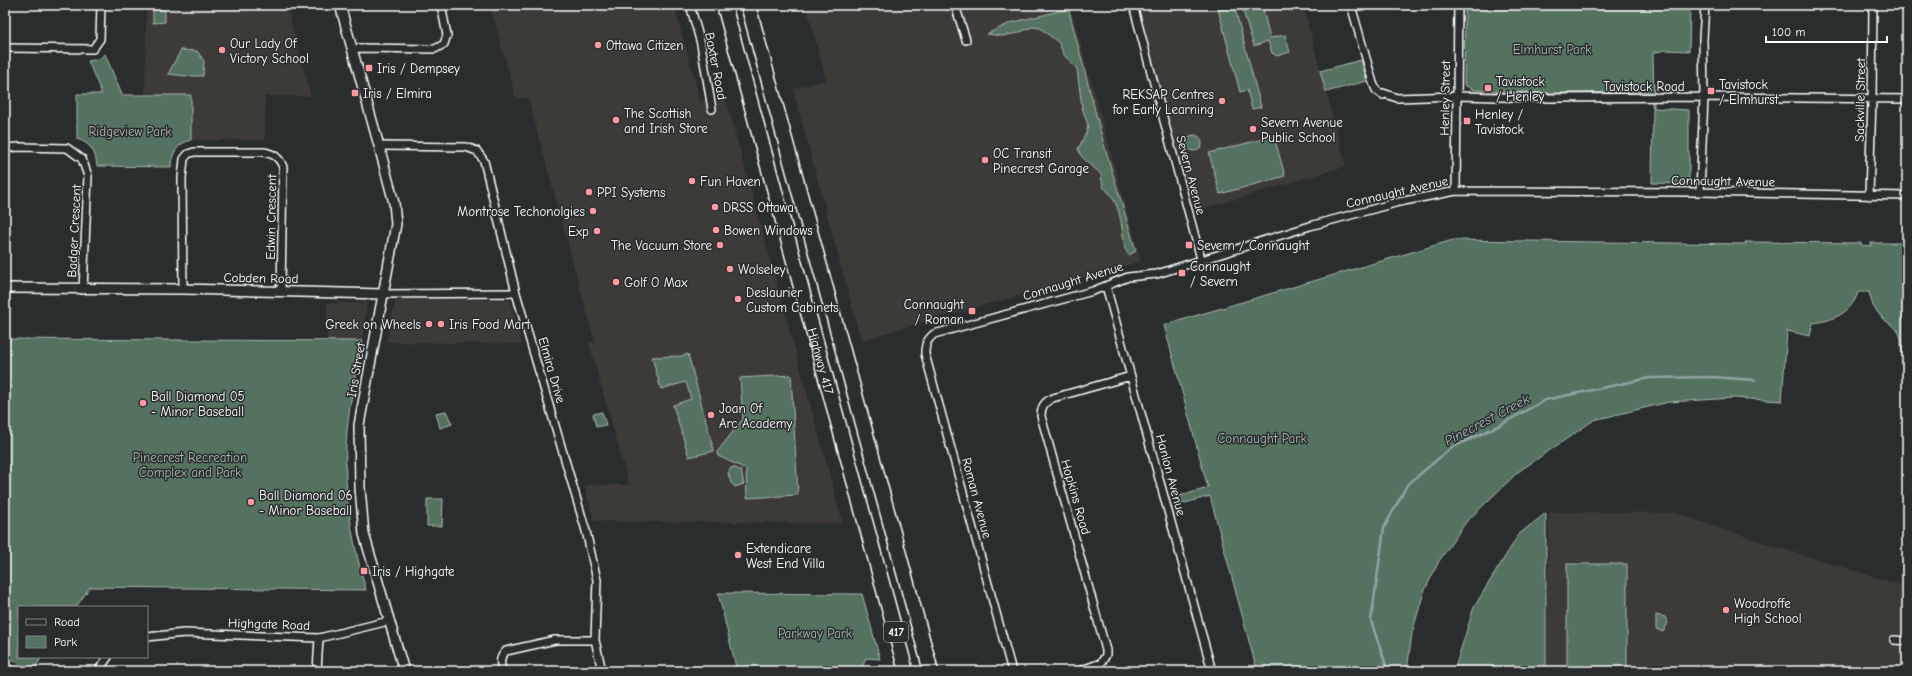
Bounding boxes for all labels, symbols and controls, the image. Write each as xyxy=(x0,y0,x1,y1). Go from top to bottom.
scale bar xyxy=(1766,18,1887,44)
text: 100 m xyxy=(1772,25,1805,39)
street label: Baxter Road xyxy=(702,31,730,101)
place label: Our Lady Of Victory School xyxy=(230,36,309,66)
place label: Ottawa Citizen xyxy=(606,38,683,53)
marker: Ottawa Citizen xyxy=(593,40,603,50)
park label: Elmhurst Park xyxy=(1513,42,1592,57)
marker: Our Lady Of Victory School xyxy=(217,45,227,55)
street label: Sackville Street xyxy=(1852,57,1868,142)
street label: Henley Street xyxy=(1437,59,1453,136)
place label: Iris / Dempsey xyxy=(377,61,460,76)
marker: Iris / Dempsey xyxy=(364,63,374,73)
place label: Tavistock / Henley xyxy=(1496,74,1546,104)
place label: Tavistock / Elmhurst xyxy=(1719,77,1780,107)
street label: Tavistock Road xyxy=(1603,79,1685,94)
marker: Tavistock / Henley xyxy=(1483,83,1493,93)
place label: Iris / Elmira xyxy=(363,86,432,101)
marker: Tavistock / Elmhurst xyxy=(1706,86,1716,96)
place label: REKSAP Centres for Early Learning xyxy=(1112,87,1214,117)
marker: Iris / Elmira xyxy=(350,88,360,98)
marker: REKSAP Centres for Early Learning xyxy=(1217,96,1227,106)
place label: The Scottish and Irish Store xyxy=(624,106,708,136)
place label: Henley / Tavistock xyxy=(1475,107,1525,137)
marker: The Scottish and Irish Store xyxy=(611,115,621,125)
place label: Severn Avenue Public School xyxy=(1261,115,1343,145)
marker: Henley / Tavistock xyxy=(1462,116,1472,126)
park label: Ridgeview Park xyxy=(89,124,172,139)
marker: Severn Avenue Public School xyxy=(1248,124,1258,134)
street label: Severn Avenue xyxy=(1173,134,1209,217)
place label: OC Transit Pinecrest Garage xyxy=(993,146,1090,176)
marker: OC Transit Pinecrest Garage xyxy=(980,155,990,165)
street label: Edwin Crescent xyxy=(263,173,279,260)
street label: Connaught Avenue xyxy=(1345,173,1450,211)
street label: Connaught Avenue xyxy=(1671,173,1776,189)
place label: Fun Haven xyxy=(700,174,761,189)
marker: Fun Haven xyxy=(687,176,697,186)
street label: Badger Crescent xyxy=(64,183,84,278)
place label: PPI Systems xyxy=(597,185,665,200)
marker: PPI Systems xyxy=(584,187,594,197)
place label: DRSS Ottawa xyxy=(723,200,794,215)
marker: DRSS Ottawa xyxy=(710,202,720,212)
place label: Montrose Techonolgies xyxy=(457,204,585,219)
marker: Montrose Techonolgies xyxy=(588,206,598,216)
place label: Bowen Windows xyxy=(724,223,813,238)
place label: Exp xyxy=(568,224,589,239)
marker: Bowen Windows xyxy=(711,225,721,235)
marker: Exp xyxy=(592,226,602,236)
place label: The Vacuum Store xyxy=(611,238,712,253)
place label: Severn / Connaught xyxy=(1197,238,1311,253)
marker: The Vacuum Store xyxy=(715,240,725,250)
marker: Severn / Connaught xyxy=(1184,240,1194,250)
street label: Connaught Avenue xyxy=(1021,258,1125,303)
place label: Connaught / Severn xyxy=(1190,259,1251,289)
place label: Wolseley xyxy=(738,262,786,277)
marker: Wolseley xyxy=(725,264,735,274)
marker: Connaught / Severn xyxy=(1177,268,1187,278)
street label: Cobden Road xyxy=(223,270,299,286)
place label: Golf O Max xyxy=(624,275,688,290)
marker: Golf O Max xyxy=(611,277,621,287)
place label: Deslaurier Custom Cabinets xyxy=(746,285,839,315)
marker: Deslaurier Custom Cabinets xyxy=(733,294,743,304)
place label: Connaught / Roman xyxy=(904,297,965,327)
marker: Connaught / Roman xyxy=(967,306,977,316)
place label: Greek on Wheels xyxy=(325,317,421,332)
place label: Iris Food Mart xyxy=(449,317,531,332)
marker: Greek on Wheels xyxy=(424,319,434,329)
marker: Iris Food Mart xyxy=(436,319,446,329)
street label: Highway 417 xyxy=(805,326,838,396)
street label: Elmira Drive xyxy=(535,335,569,405)
street label: Iris Street xyxy=(344,340,368,399)
place label: Ball Diamond 05 - Minor Baseball xyxy=(151,389,245,419)
water label: Pinecrest Creek xyxy=(1441,390,1533,450)
marker: Ball Diamond 05 - Minor Baseball xyxy=(138,398,148,408)
place label: Joan Of Arc Academy xyxy=(719,401,793,431)
marker: Joan Of Arc Academy xyxy=(706,410,716,420)
park label: Connaught Park xyxy=(1217,431,1307,446)
street label: Hanlon Avenue xyxy=(1153,432,1189,518)
park label: Pinecrest Recreation Complex and Park xyxy=(133,450,247,480)
street label: Roman Avenue xyxy=(959,456,995,541)
street label: Hopkins Road xyxy=(1058,458,1094,536)
place label: Ball Diamond 06 - Minor Baseball xyxy=(259,488,353,518)
marker: Ball Diamond 06 - Minor Baseball xyxy=(246,497,256,507)
place label: Extendicare West End Villa xyxy=(746,541,825,571)
marker: Extendicare West End Villa xyxy=(733,550,743,560)
place label: Iris / Highgate xyxy=(372,564,455,579)
marker: Iris / Highgate xyxy=(359,566,369,576)
place label: Woodroffe High School xyxy=(1734,596,1802,626)
marker: Woodroffe High School xyxy=(1721,605,1731,615)
legend xyxy=(18,606,148,658)
text: Road xyxy=(54,615,80,629)
street label: Highgate Road xyxy=(228,615,310,633)
road number: 417 xyxy=(884,622,908,642)
park label: Parkway Park xyxy=(778,626,853,641)
text: Park xyxy=(54,635,77,649)

